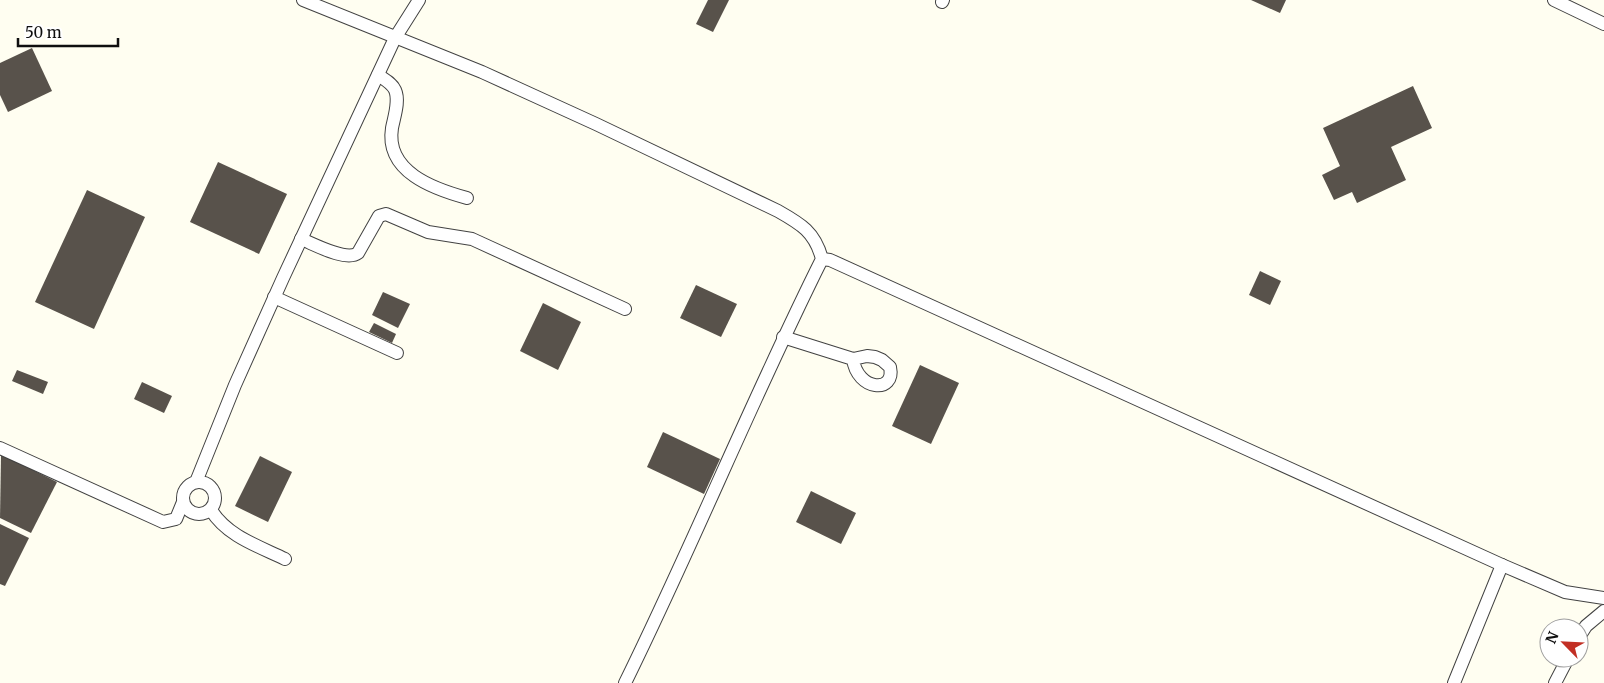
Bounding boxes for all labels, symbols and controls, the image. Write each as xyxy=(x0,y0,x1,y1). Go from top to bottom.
scale bar xyxy=(18,15,118,47)
text: 50 m xyxy=(25,23,62,42)
north arrow xyxy=(1539,618,1589,668)
text: N xyxy=(1542,629,1563,646)

